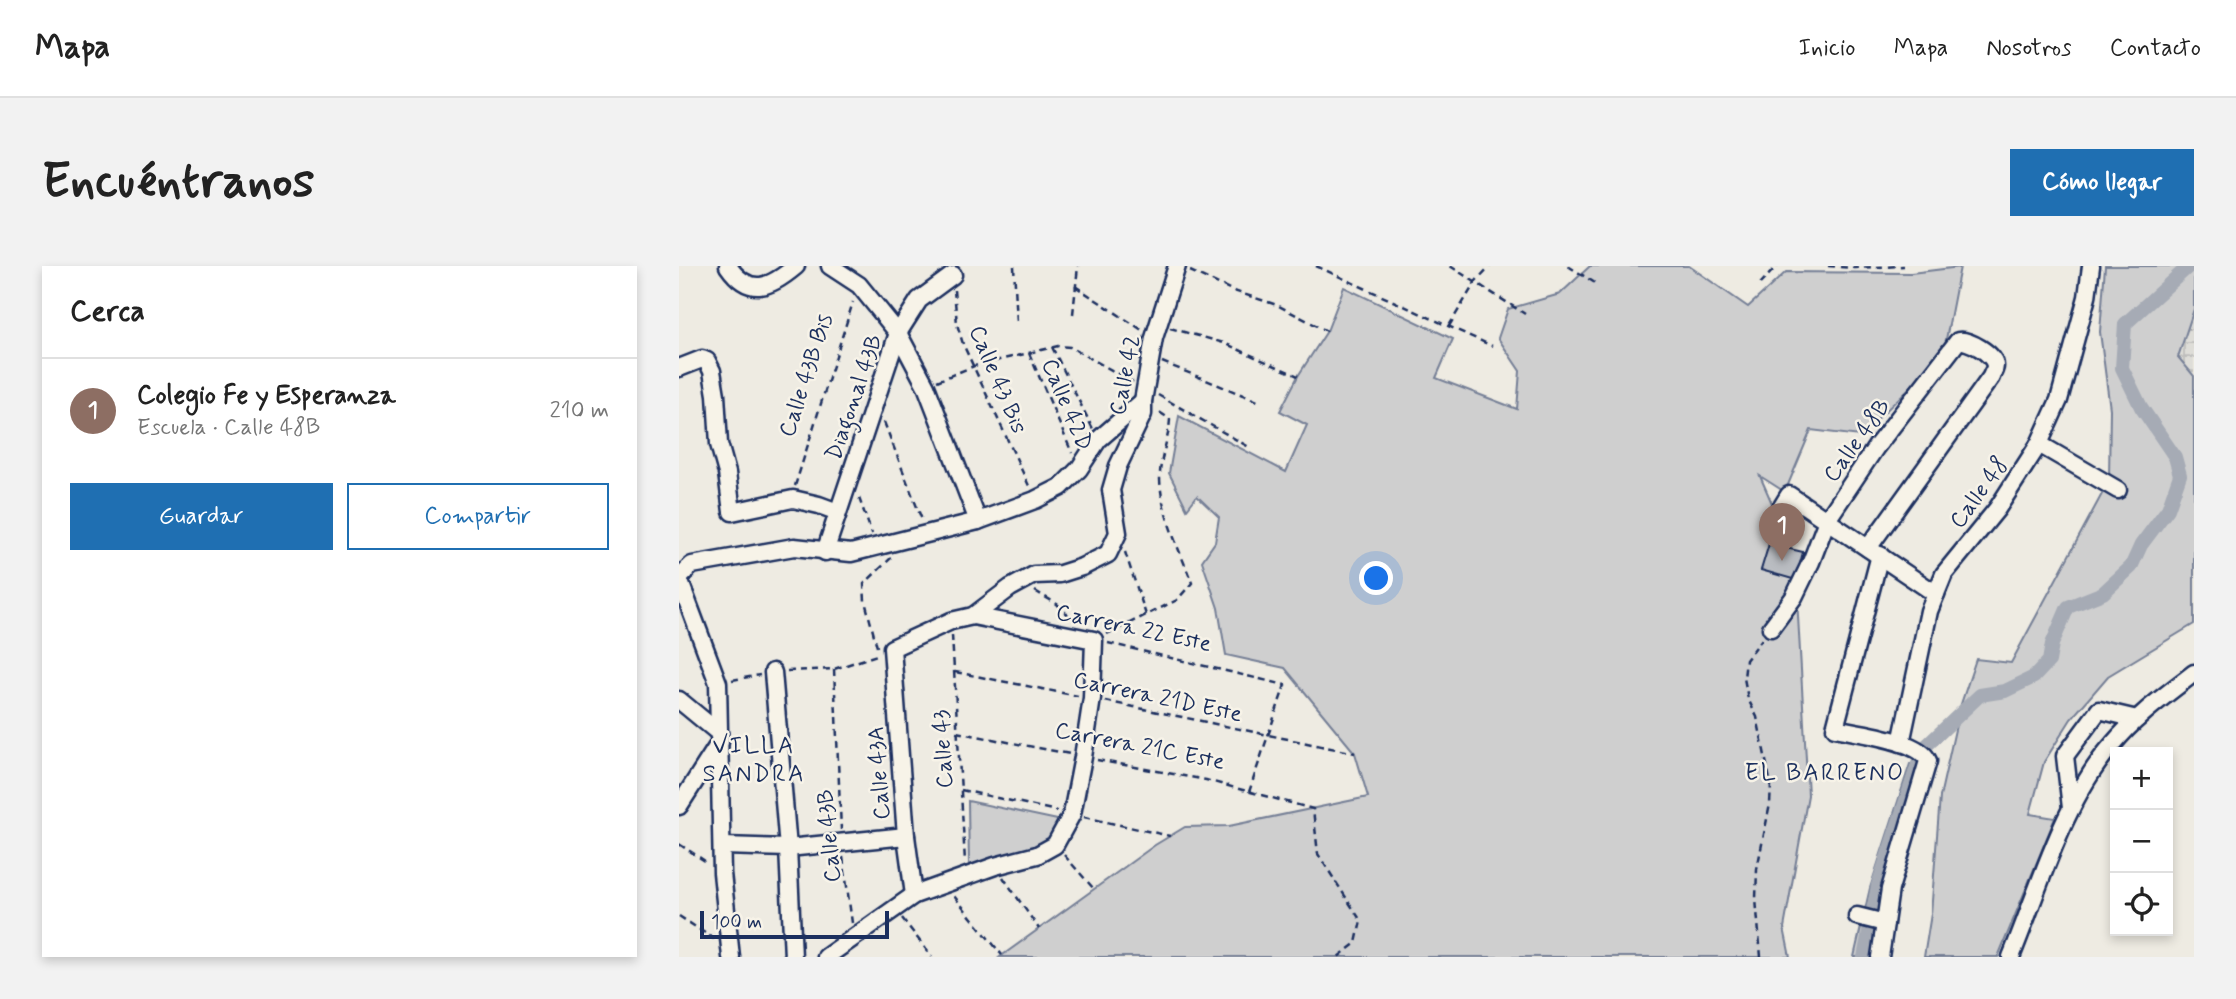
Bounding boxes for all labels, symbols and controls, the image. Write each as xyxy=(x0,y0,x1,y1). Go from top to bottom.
text: Mapa xyxy=(35,26,110,70)
text: Inicio xyxy=(1798,33,1856,64)
text: Mapa xyxy=(1894,33,1948,64)
text: Nosotros xyxy=(1986,33,2072,64)
text: Contacto xyxy=(2110,33,2201,64)
button: Cómo llegar xyxy=(2010,149,2194,216)
text: Encuéntranos xyxy=(42,150,314,215)
text: Cerca xyxy=(70,292,145,331)
street label: Calle 43B Bis xyxy=(773,310,841,441)
street label: Calle 43 Bis xyxy=(961,321,1033,439)
street label: Diagonal 43B xyxy=(819,331,892,465)
street label: Calle 42 xyxy=(1103,333,1148,418)
street label: Calle 42D xyxy=(1033,354,1099,455)
text: Colegio Fe y Esperanza xyxy=(137,379,396,413)
street label: Calle 48B xyxy=(1817,393,1898,489)
text: 1 xyxy=(88,396,98,426)
text: 210 m xyxy=(549,396,609,426)
text: Escuela · Calle 48B xyxy=(137,413,320,443)
street label: Calle 48 xyxy=(1943,451,2016,535)
button: Guardar xyxy=(70,483,333,550)
button: Compartir xyxy=(347,483,609,550)
pin: 1 xyxy=(1759,503,1805,561)
your location xyxy=(1359,561,1393,595)
street label: Carrera 22 Este xyxy=(1053,598,1214,660)
street label: Carrera 21D Este xyxy=(1070,665,1245,730)
street label: Calle 43 xyxy=(927,709,961,789)
street label: Carrera 21C Este xyxy=(1052,716,1227,778)
street label: Calle 43A xyxy=(862,725,898,821)
district label: VILLA SANDRA xyxy=(702,731,806,790)
map controls xyxy=(2110,747,2173,936)
button: + xyxy=(2110,747,2173,810)
district label: EL BARRENO xyxy=(1745,758,1905,789)
street label: Calle 43B xyxy=(811,788,849,884)
button: − xyxy=(2110,810,2173,873)
button: locate xyxy=(2110,873,2173,936)
scale bar xyxy=(700,908,889,940)
text: 100 m xyxy=(711,910,762,935)

